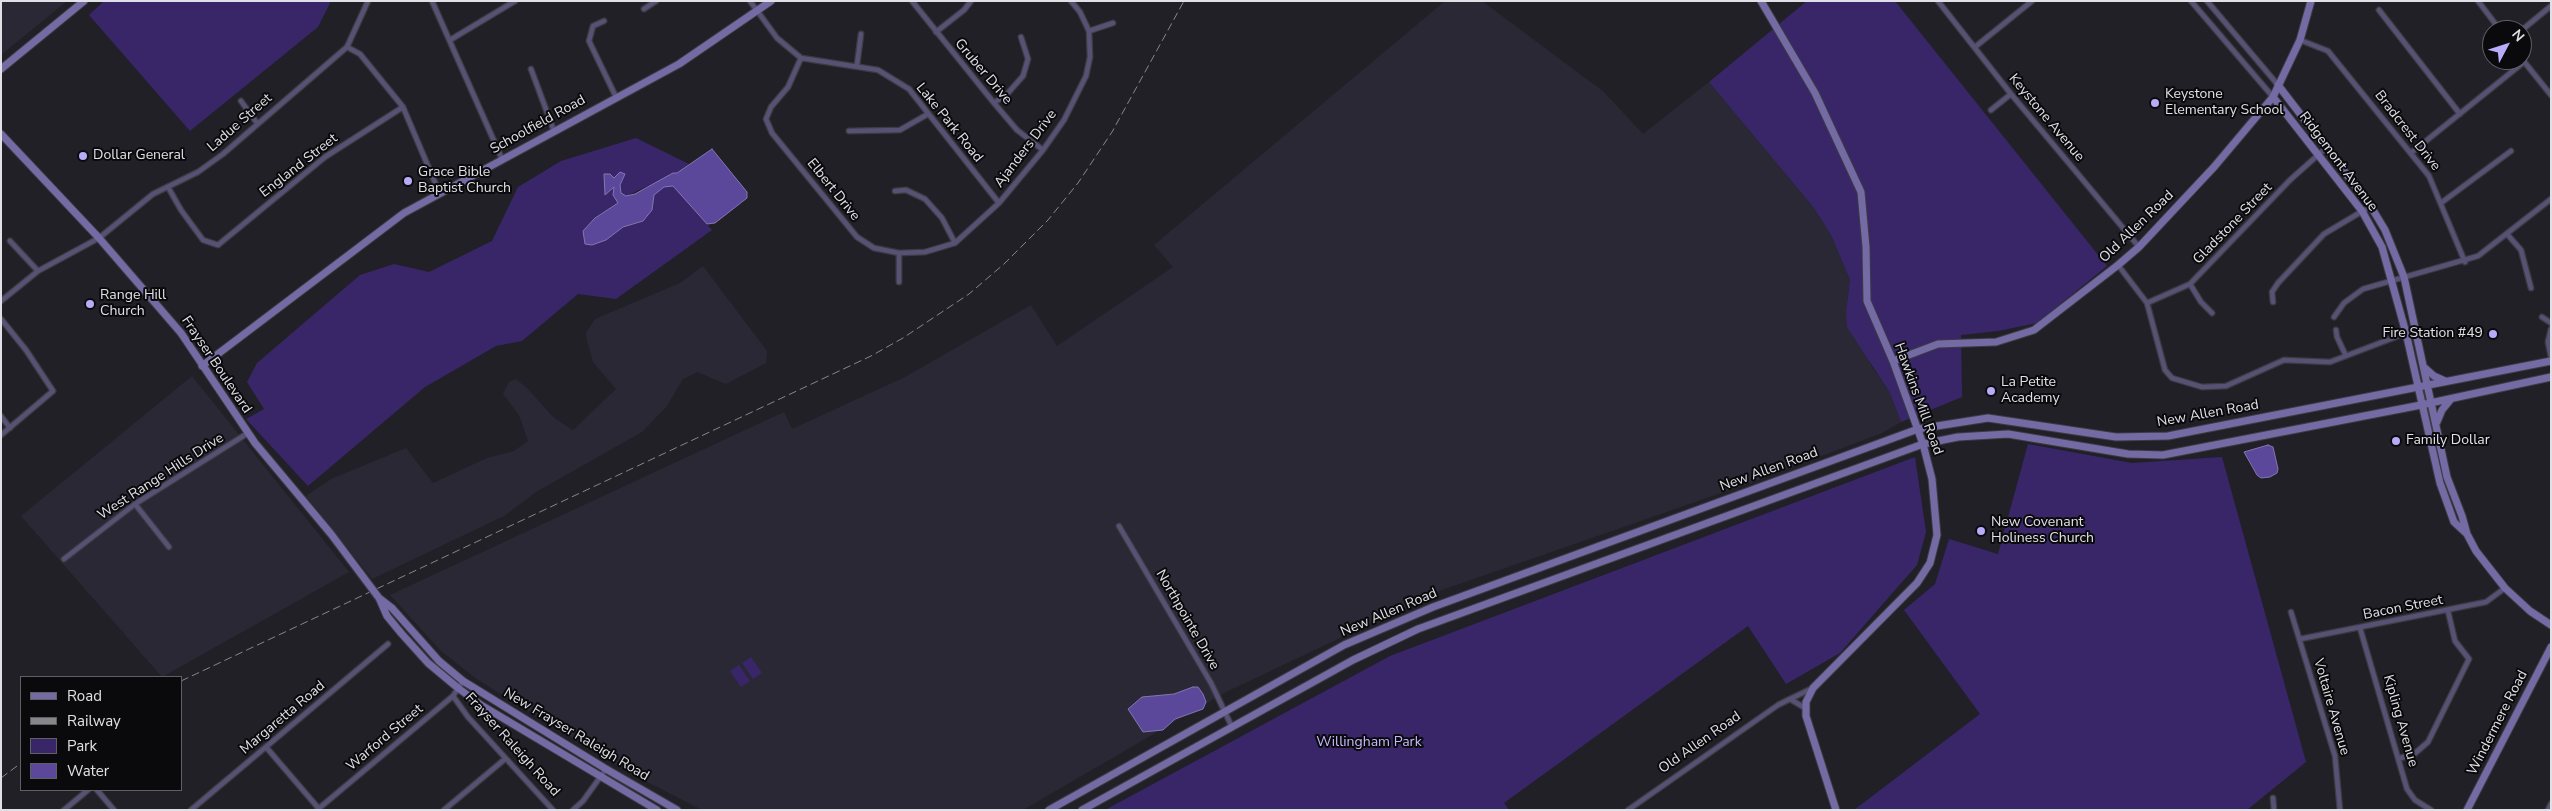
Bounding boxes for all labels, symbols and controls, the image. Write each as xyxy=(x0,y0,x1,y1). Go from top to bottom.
north arrow xyxy=(2482,20,2532,70)
text: N xyxy=(2507,26,2529,46)
street label: Gruber Drive xyxy=(951,36,1015,108)
street label: Keystone Avenue xyxy=(2005,71,2087,165)
street label: Lake Park Road xyxy=(912,80,986,166)
place label: Keystone Elementary School xyxy=(2165,87,2283,120)
street label: Bradcrest Drive xyxy=(2370,88,2444,174)
street label: Ladue Street xyxy=(204,90,276,156)
street label: Schoolfield Road xyxy=(487,92,589,158)
marker: Keystone Elementary School xyxy=(2149,97,2161,109)
street label: Ajanders Drive xyxy=(991,107,1061,191)
street label: Ridgemont Avenue xyxy=(2295,109,2381,215)
street label: England Street xyxy=(257,131,341,201)
place label: Dollar General xyxy=(93,148,185,164)
marker: Dollar General xyxy=(77,150,89,162)
street label: Elbert Drive xyxy=(803,156,863,224)
place label: Grace Bible Baptist Church xyxy=(418,165,511,198)
marker: Grace Bible Baptist Church xyxy=(402,175,414,187)
street label: Gladstone Street xyxy=(2190,180,2276,268)
street label: Old Allen Road xyxy=(2096,187,2178,267)
place label: Range Hill Church xyxy=(100,288,166,321)
marker: Range Hill Church xyxy=(84,298,96,310)
street label: Frayser Boulevard xyxy=(177,313,255,417)
place label: Fire Station #49 xyxy=(2383,326,2483,342)
marker: Fire Station #49 xyxy=(2487,328,2499,340)
street label: Hawkins Mill Road xyxy=(1890,341,1946,457)
place label: La Petite Academy xyxy=(2001,375,2060,408)
marker: La Petite Academy xyxy=(1985,385,1997,397)
street label: New Allen Road xyxy=(2156,397,2260,431)
street label: West Range Hills Drive xyxy=(95,430,227,524)
place label: Family Dollar xyxy=(2406,433,2490,449)
marker: Family Dollar xyxy=(2390,435,2402,447)
street label: New Allen Road xyxy=(1718,444,1820,496)
place label: New Covenant Holiness Church xyxy=(1991,515,2094,548)
marker: New Covenant Holiness Church xyxy=(1975,525,1987,537)
street label: Northpointe Drive xyxy=(1152,567,1222,673)
street label: New Allen Road xyxy=(1338,585,1440,641)
street label: Bacon Street xyxy=(2362,592,2444,624)
street label: Voltaire Avenue xyxy=(2309,657,2353,757)
street label: Windermere Road xyxy=(2464,668,2532,778)
street label: Kipling Avenue xyxy=(2379,673,2421,769)
legend xyxy=(20,676,182,791)
street label: Margaretta Road xyxy=(237,678,329,758)
street label: New Frayser Raleigh Road xyxy=(500,685,652,785)
text: Road xyxy=(67,686,102,706)
street label: Frayser Raleigh Road xyxy=(461,690,563,800)
street label: Warford Street xyxy=(343,701,427,775)
street label: Old Allen Road xyxy=(1656,708,1744,778)
text: Railway xyxy=(67,711,121,731)
park label: Willingham Park xyxy=(1316,735,1422,751)
text: Park xyxy=(67,736,97,756)
text: Water xyxy=(67,761,109,781)

